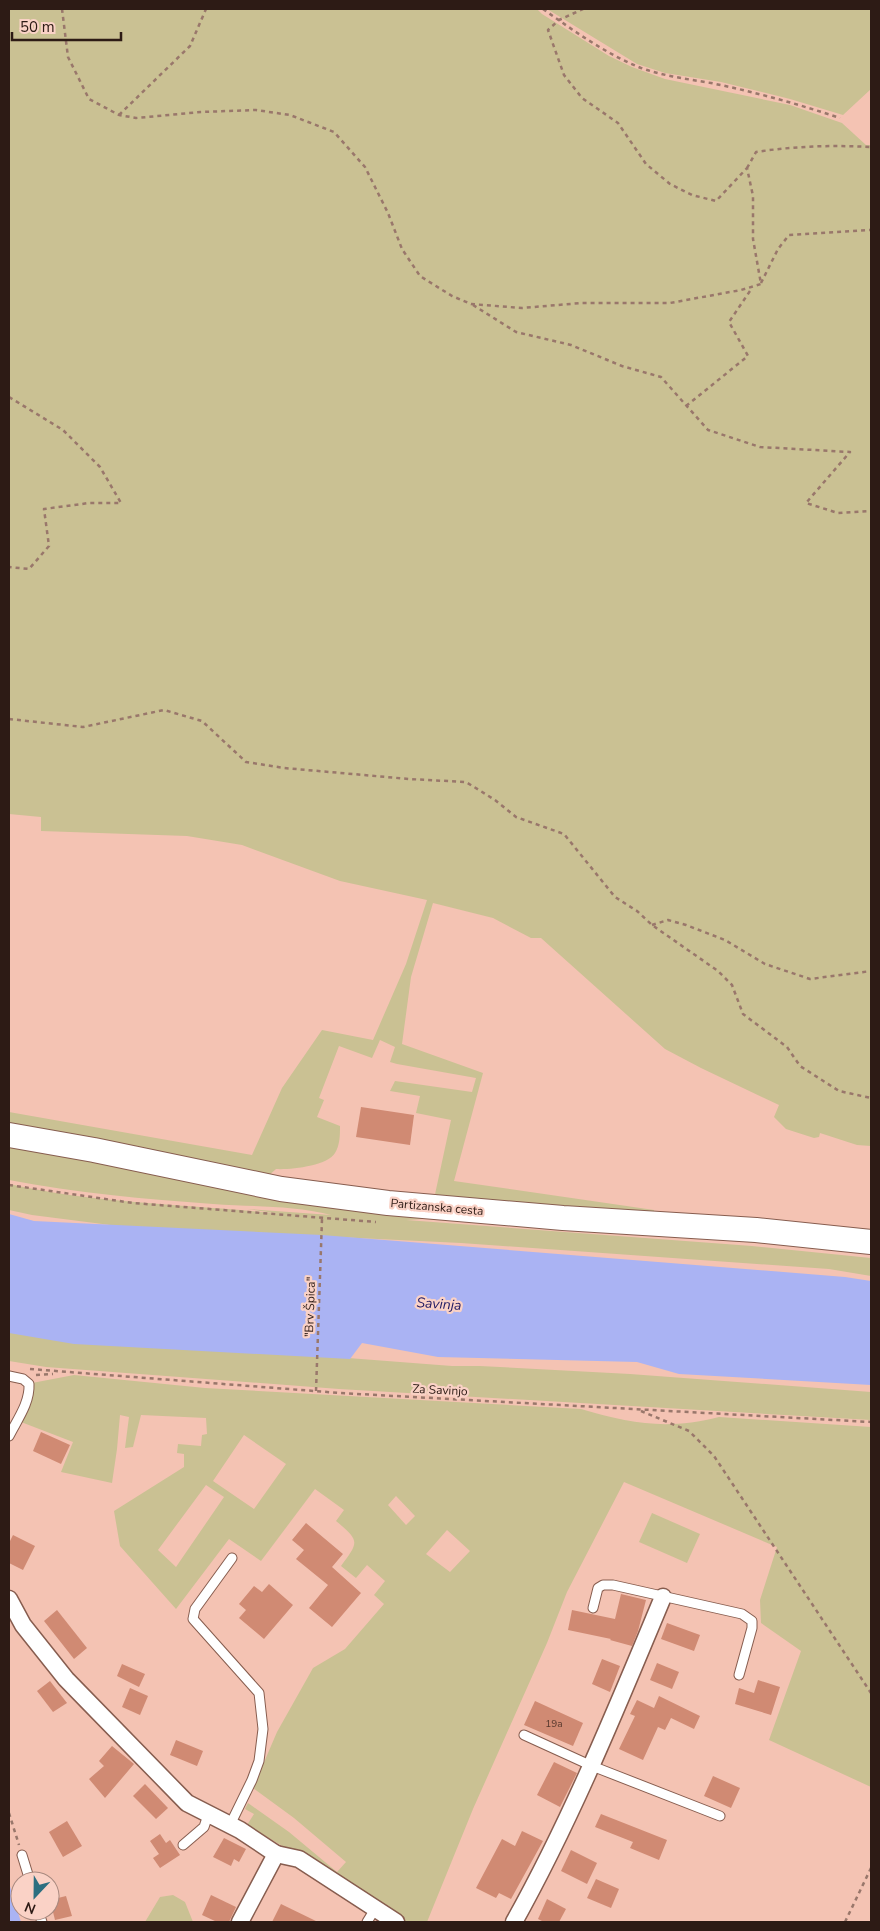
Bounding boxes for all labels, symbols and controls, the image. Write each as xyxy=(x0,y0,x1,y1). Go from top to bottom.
scale bar xyxy=(12,10,121,42)
text: 50 m xyxy=(20,17,55,37)
street label: Partizanska cesta xyxy=(390,1195,484,1219)
street label: "Brv Špica" xyxy=(301,1277,319,1337)
water label: Savinja xyxy=(416,1293,462,1315)
street label: Za Savinjo xyxy=(412,1381,468,1399)
house number: 19a xyxy=(545,1717,563,1731)
north arrow xyxy=(10,1871,60,1921)
text: N xyxy=(22,1897,39,1918)

